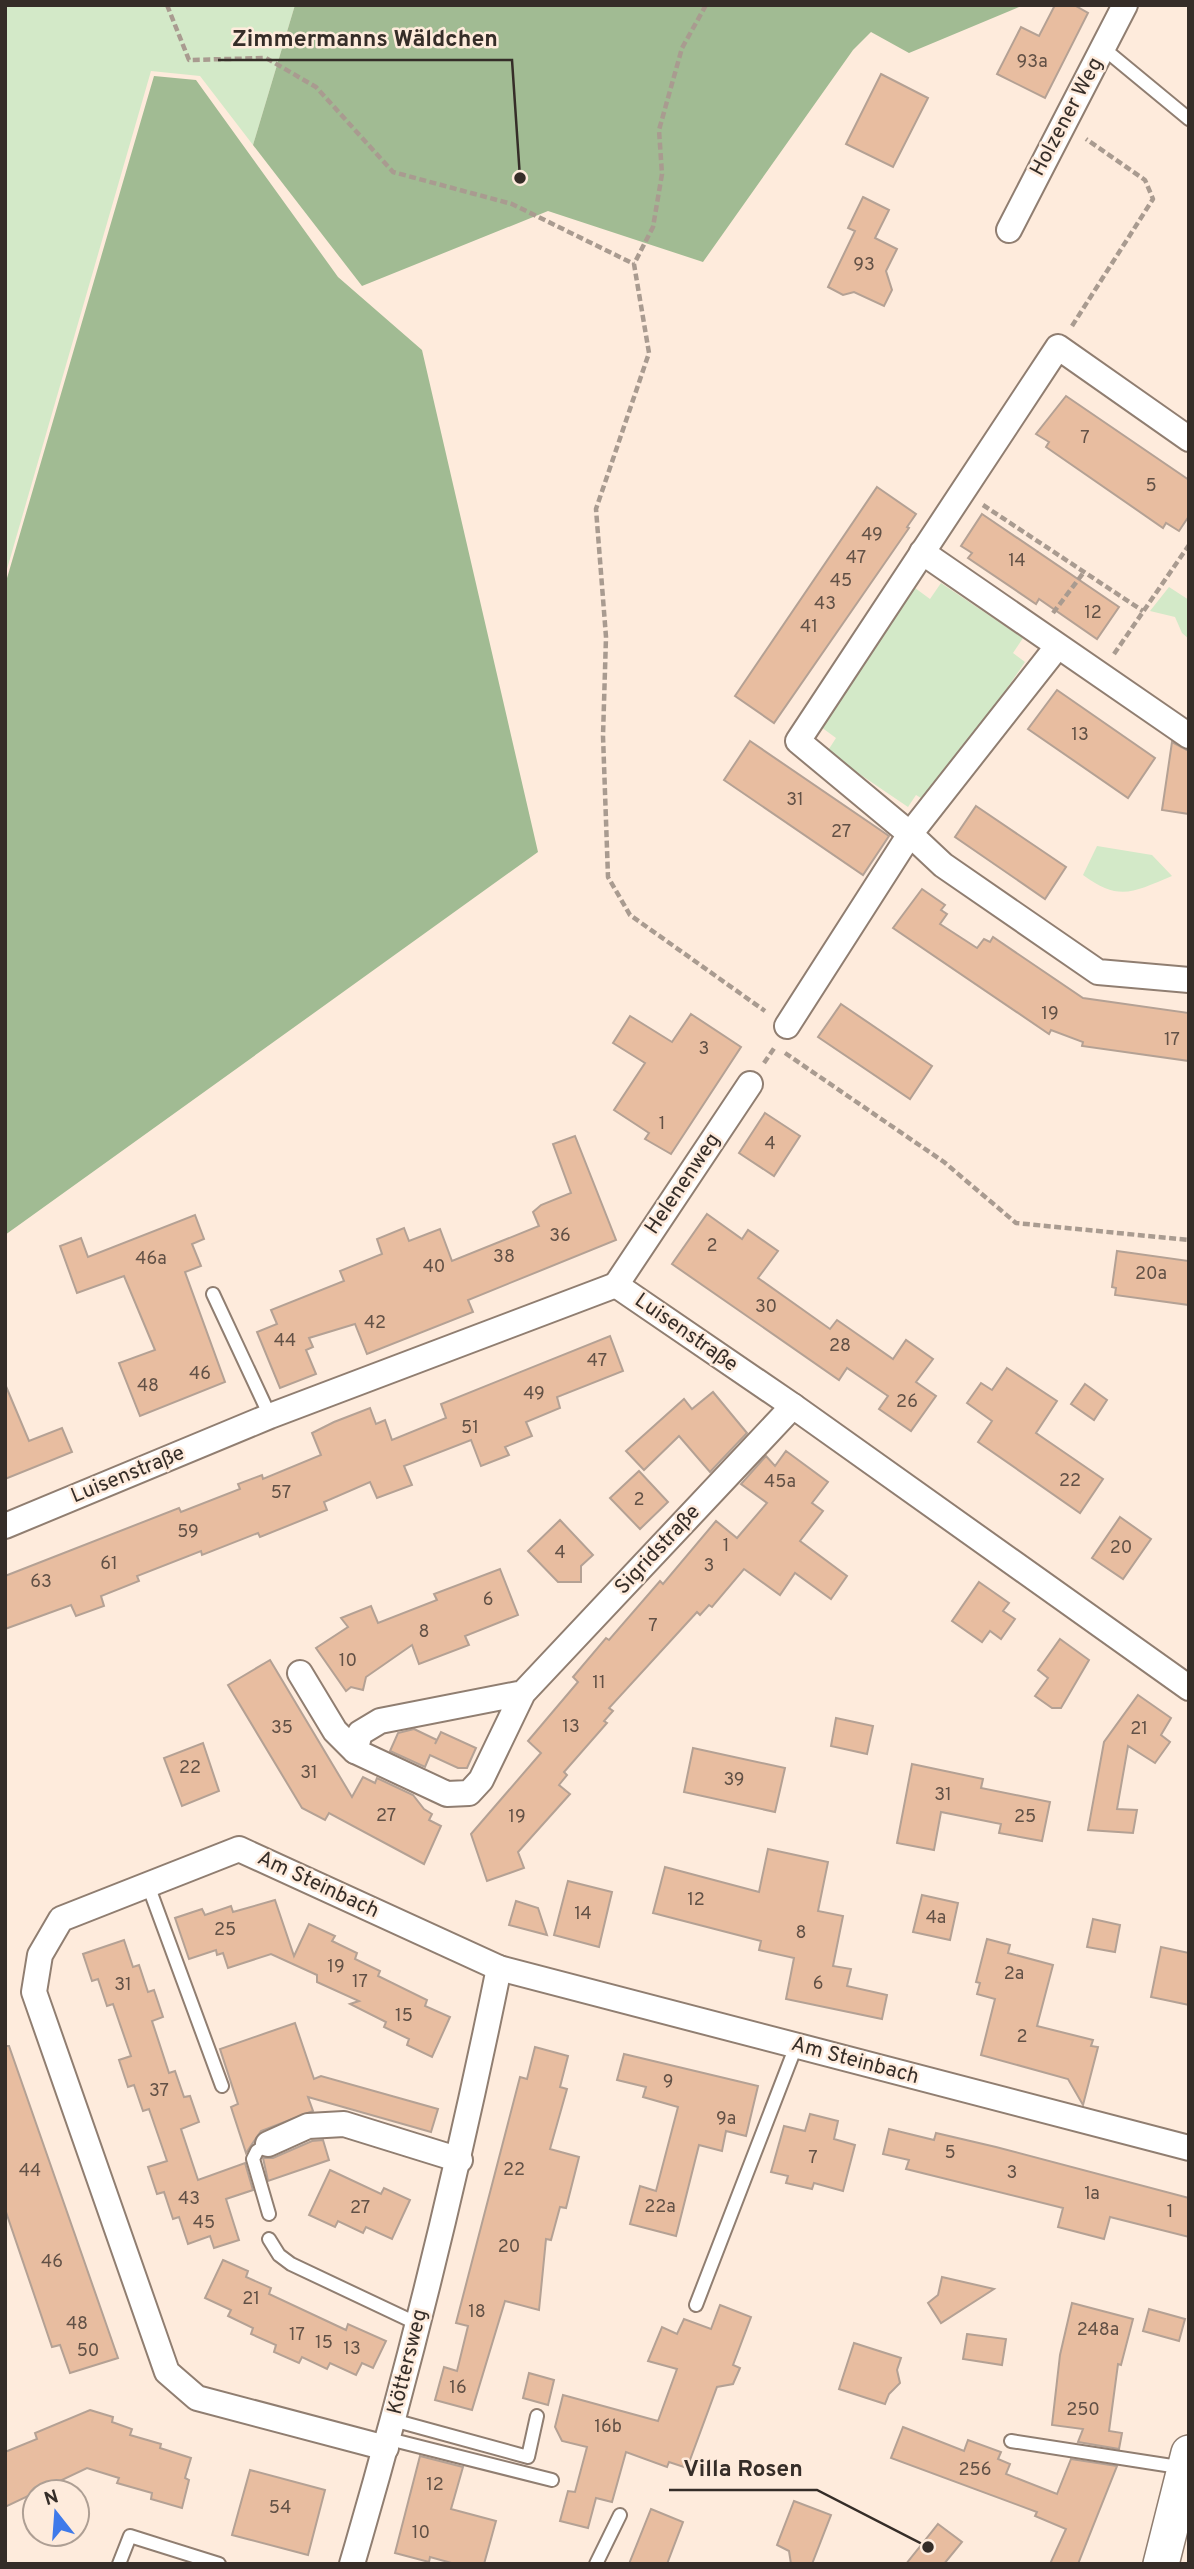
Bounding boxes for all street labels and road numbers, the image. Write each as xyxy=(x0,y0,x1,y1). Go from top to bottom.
street label: Holzener Weg xyxy=(1024,53,1110,181)
street label: Helenenweg xyxy=(639,1128,727,1240)
street label: Luisenstraße xyxy=(629,1287,743,1379)
street label: Luisenstraße xyxy=(67,1440,189,1510)
street label: Sigridstraße xyxy=(609,1499,707,1601)
street label: Am Steinbach xyxy=(253,1845,383,1925)
street label: Am Steinbach xyxy=(788,2031,922,2091)
street label: Köttersweg xyxy=(382,2307,434,2417)

